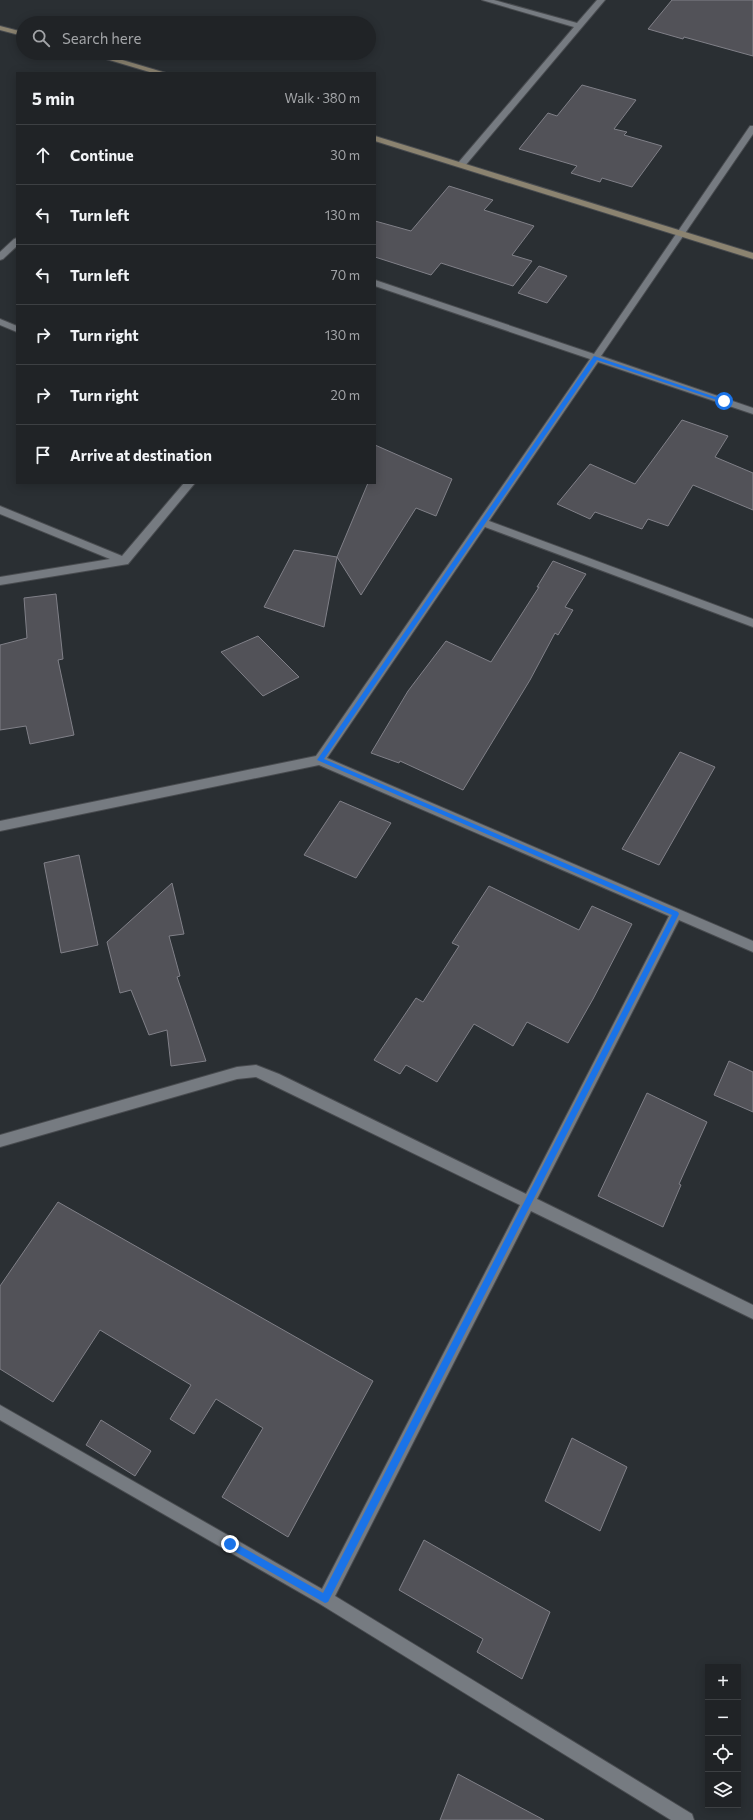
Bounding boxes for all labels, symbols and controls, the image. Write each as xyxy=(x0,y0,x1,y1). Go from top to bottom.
search box xyxy=(16,16,376,60)
icon: search xyxy=(30,27,52,49)
text: Search here xyxy=(62,29,141,47)
text: 5 min xyxy=(32,88,75,109)
text: Walk · 380 m xyxy=(285,90,360,106)
icon: ahead xyxy=(32,144,54,166)
text: Continue xyxy=(70,146,134,164)
text: 30 m xyxy=(330,147,360,163)
icon: left xyxy=(32,204,54,226)
text: Turn left xyxy=(70,206,129,224)
text: 130 m xyxy=(325,207,360,223)
icon: left xyxy=(32,264,54,286)
text: Turn left xyxy=(70,266,129,284)
text: 70 m xyxy=(331,267,360,283)
icon: right xyxy=(32,324,54,346)
text: Turn right xyxy=(70,326,139,344)
text: 130 m xyxy=(325,327,360,343)
icon: right xyxy=(32,384,54,406)
text: Turn right xyxy=(70,386,139,404)
text: 20 m xyxy=(331,387,360,403)
route start xyxy=(715,392,733,410)
icon: arrive xyxy=(32,444,54,466)
text: Arrive at destination xyxy=(70,446,212,464)
route end xyxy=(221,1535,239,1553)
map controls xyxy=(705,1664,741,1808)
button: + xyxy=(705,1664,741,1700)
button: − xyxy=(705,1700,741,1736)
button: locate xyxy=(705,1736,741,1772)
button: layers xyxy=(705,1772,741,1808)

